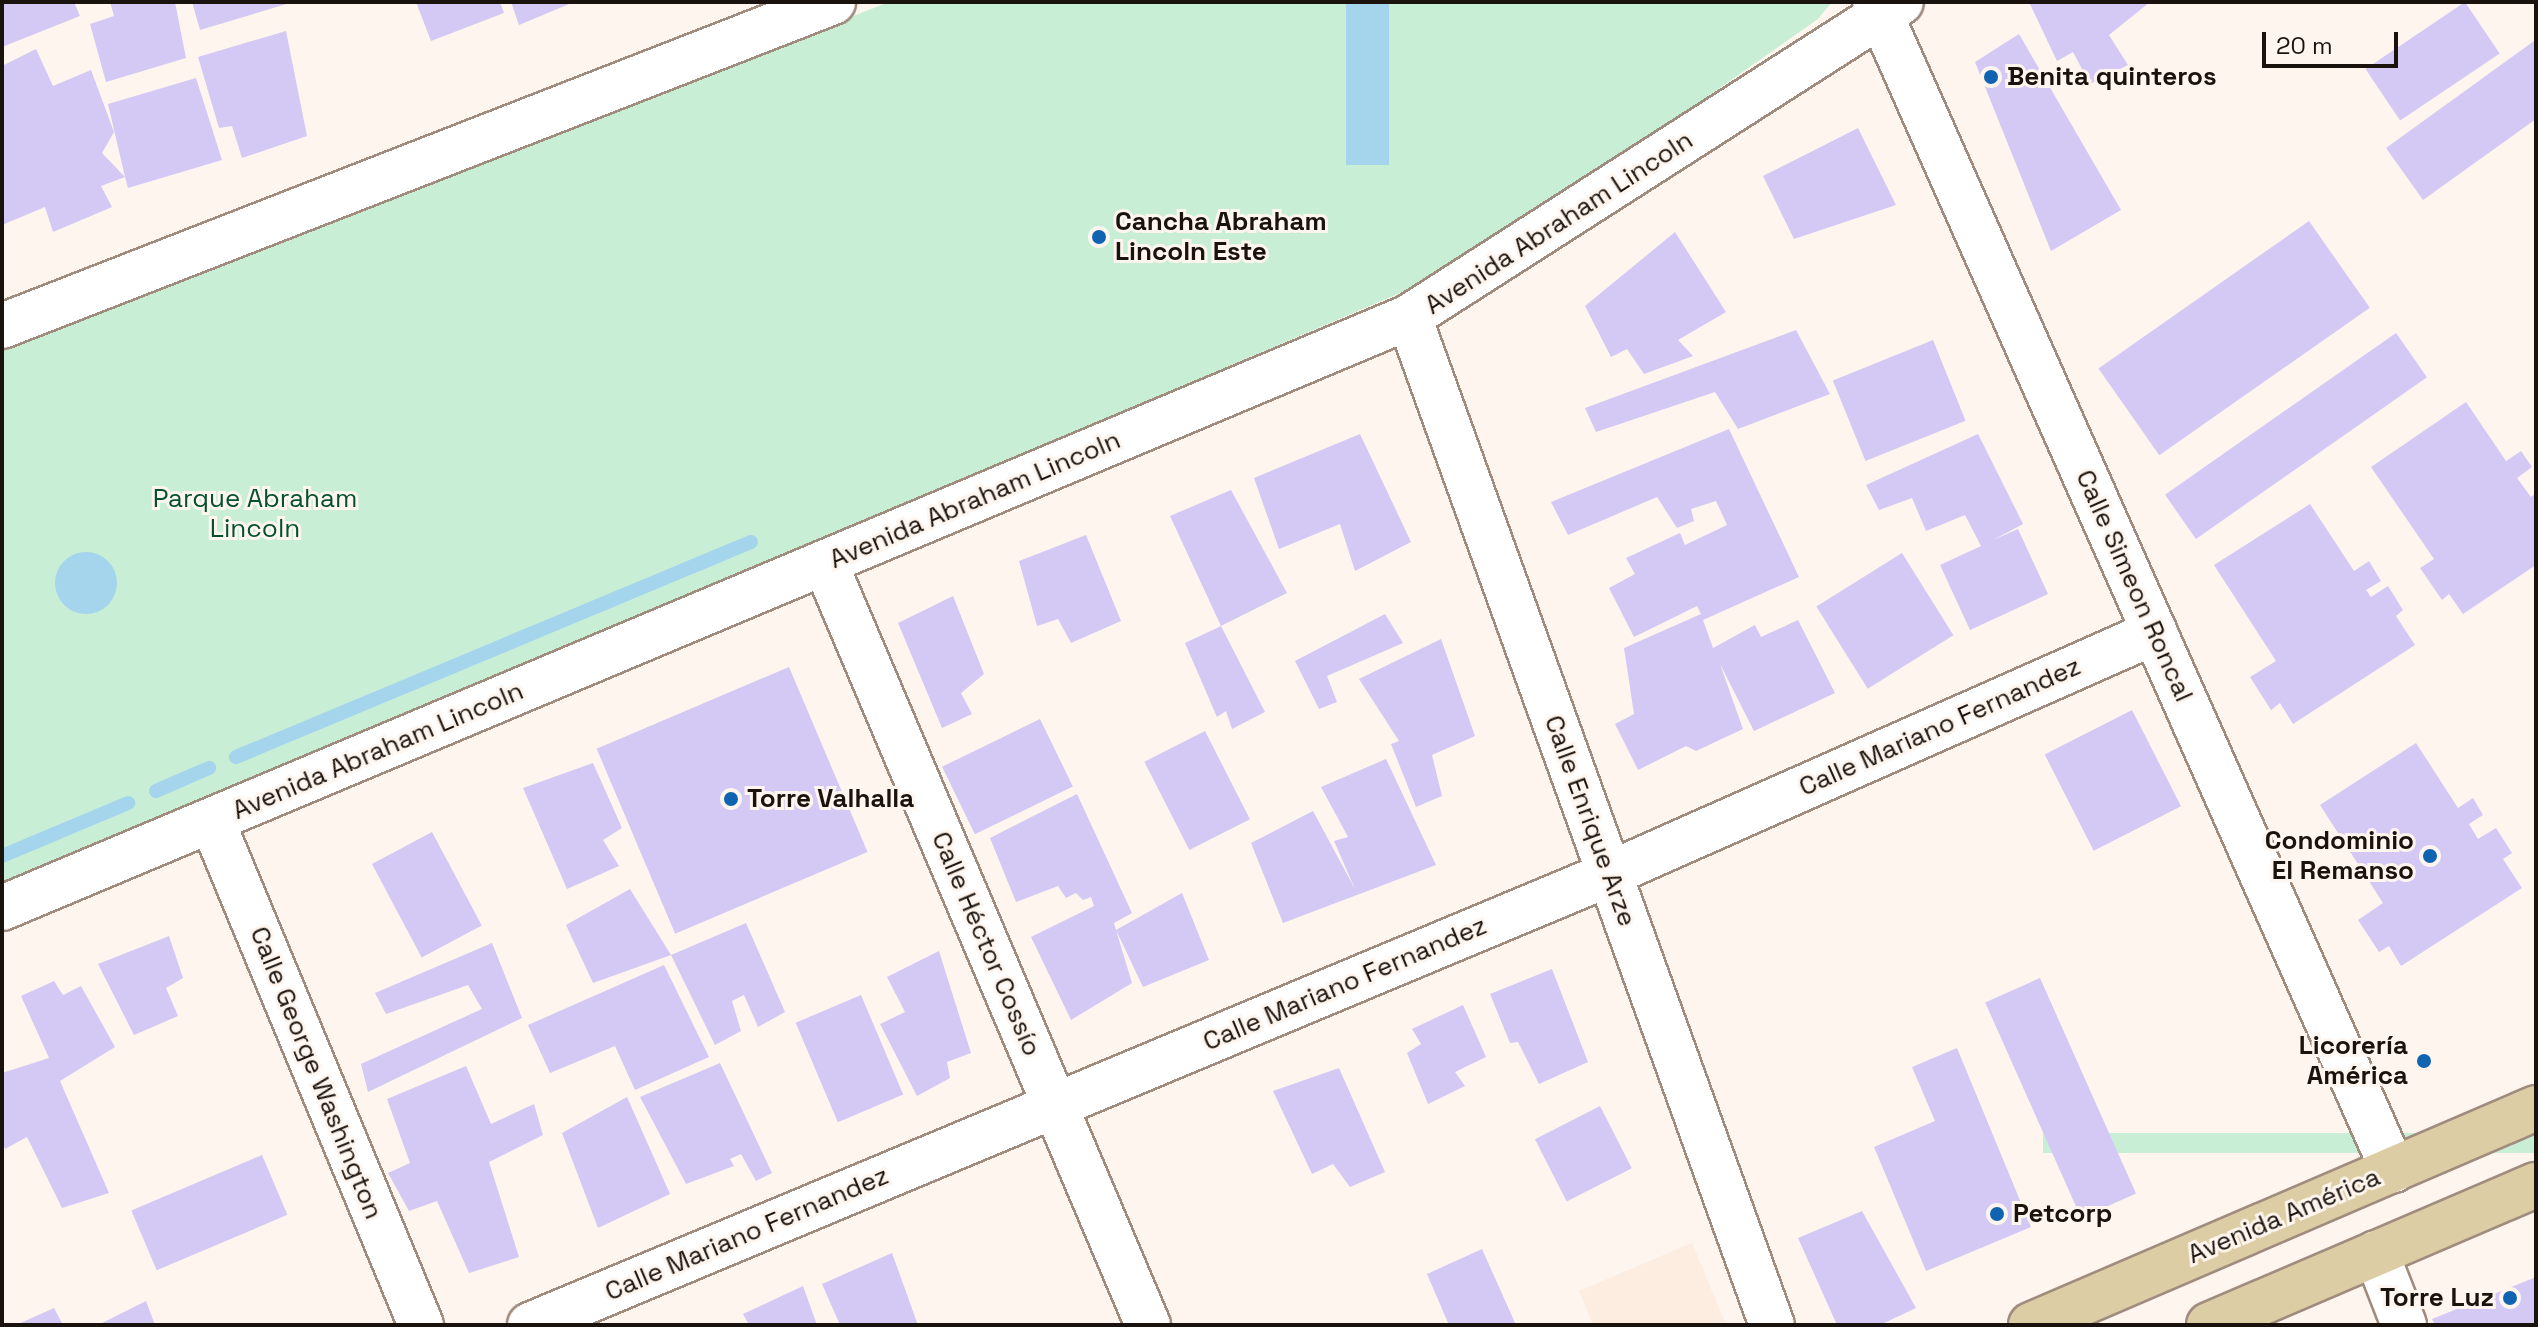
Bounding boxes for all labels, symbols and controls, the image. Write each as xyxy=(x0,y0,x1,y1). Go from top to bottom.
scale bar xyxy=(2266,16,2402,66)
text: 20 m xyxy=(2276,30,2333,61)
place label: Benita quinteros xyxy=(2007,61,2217,93)
marker: Benita quinteros xyxy=(1982,68,2000,86)
street label: Avenida Abraham Lincoln xyxy=(1419,125,1699,321)
place label: Cancha Abraham Lincoln Este xyxy=(1115,206,1327,268)
marker: Cancha Abraham Lincoln Este xyxy=(1090,228,1108,246)
street label: Avenida Abraham Lincoln xyxy=(825,424,1125,576)
street label: Calle Simeon Roncal xyxy=(2069,465,2199,707)
park label: Parque Abraham Lincoln xyxy=(152,483,358,544)
street label: Calle Mariano Fernandez xyxy=(1794,651,2086,803)
street label: Avenida Abraham Lincoln xyxy=(228,675,528,827)
street label: Calle Enrique Arze xyxy=(1537,711,1643,931)
place label: Torre Valhalla xyxy=(747,783,915,815)
marker: Torre Valhalla xyxy=(722,790,740,808)
place label: Condominio El Remanso xyxy=(2265,825,2414,886)
street label: Calle Héctor Cossío xyxy=(925,827,1047,1061)
marker: Condominio El Remanso xyxy=(2421,847,2439,865)
street label: Calle Mariano Fernandez xyxy=(1199,910,1491,1058)
street label: Calle George Washington xyxy=(243,922,389,1224)
place label: Licorería América xyxy=(2299,1030,2408,1092)
marker: Licorería América xyxy=(2415,1052,2433,1070)
street label: Calle Mariano Fernandez xyxy=(601,1160,893,1308)
street label: Avenida América xyxy=(2183,1161,2385,1271)
place label: Petcorp xyxy=(2013,1198,2112,1230)
marker: Petcorp xyxy=(1988,1205,2006,1223)
place label: Torre Luz xyxy=(2380,1282,2494,1314)
marker: Torre Luz xyxy=(2501,1289,2519,1307)

